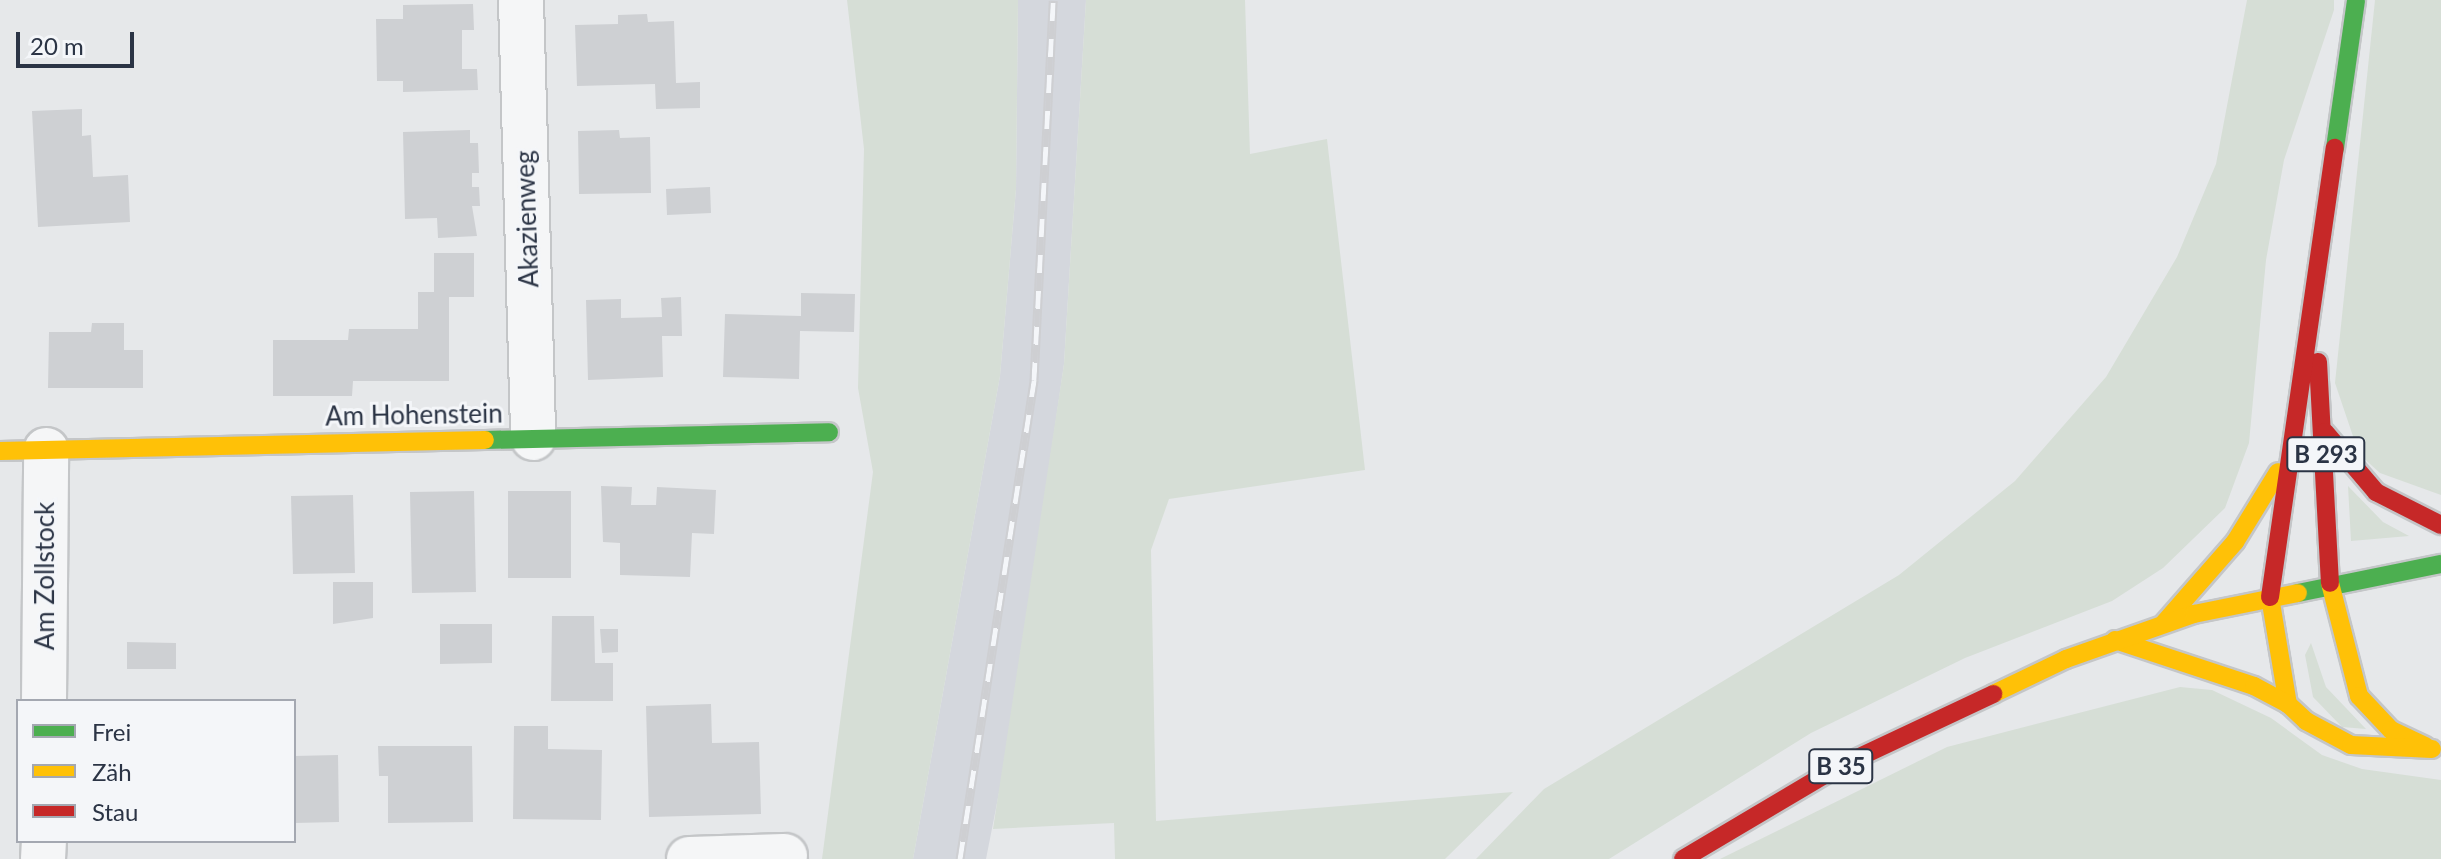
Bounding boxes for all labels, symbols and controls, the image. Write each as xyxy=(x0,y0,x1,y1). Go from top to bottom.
scale bar xyxy=(20,16,138,66)
text: 20 m xyxy=(30,31,84,60)
street label: Akazienweg xyxy=(509,150,545,288)
street label: Am Hohenstein xyxy=(325,398,503,432)
road number: B 293 xyxy=(2286,434,2366,474)
street label: Am Zollstock xyxy=(29,502,61,650)
legend xyxy=(16,699,296,843)
text: Frei xyxy=(92,717,131,746)
road number: B 35 xyxy=(1807,746,1875,786)
text: Zäh xyxy=(92,757,132,786)
text: Stau xyxy=(92,797,138,826)

